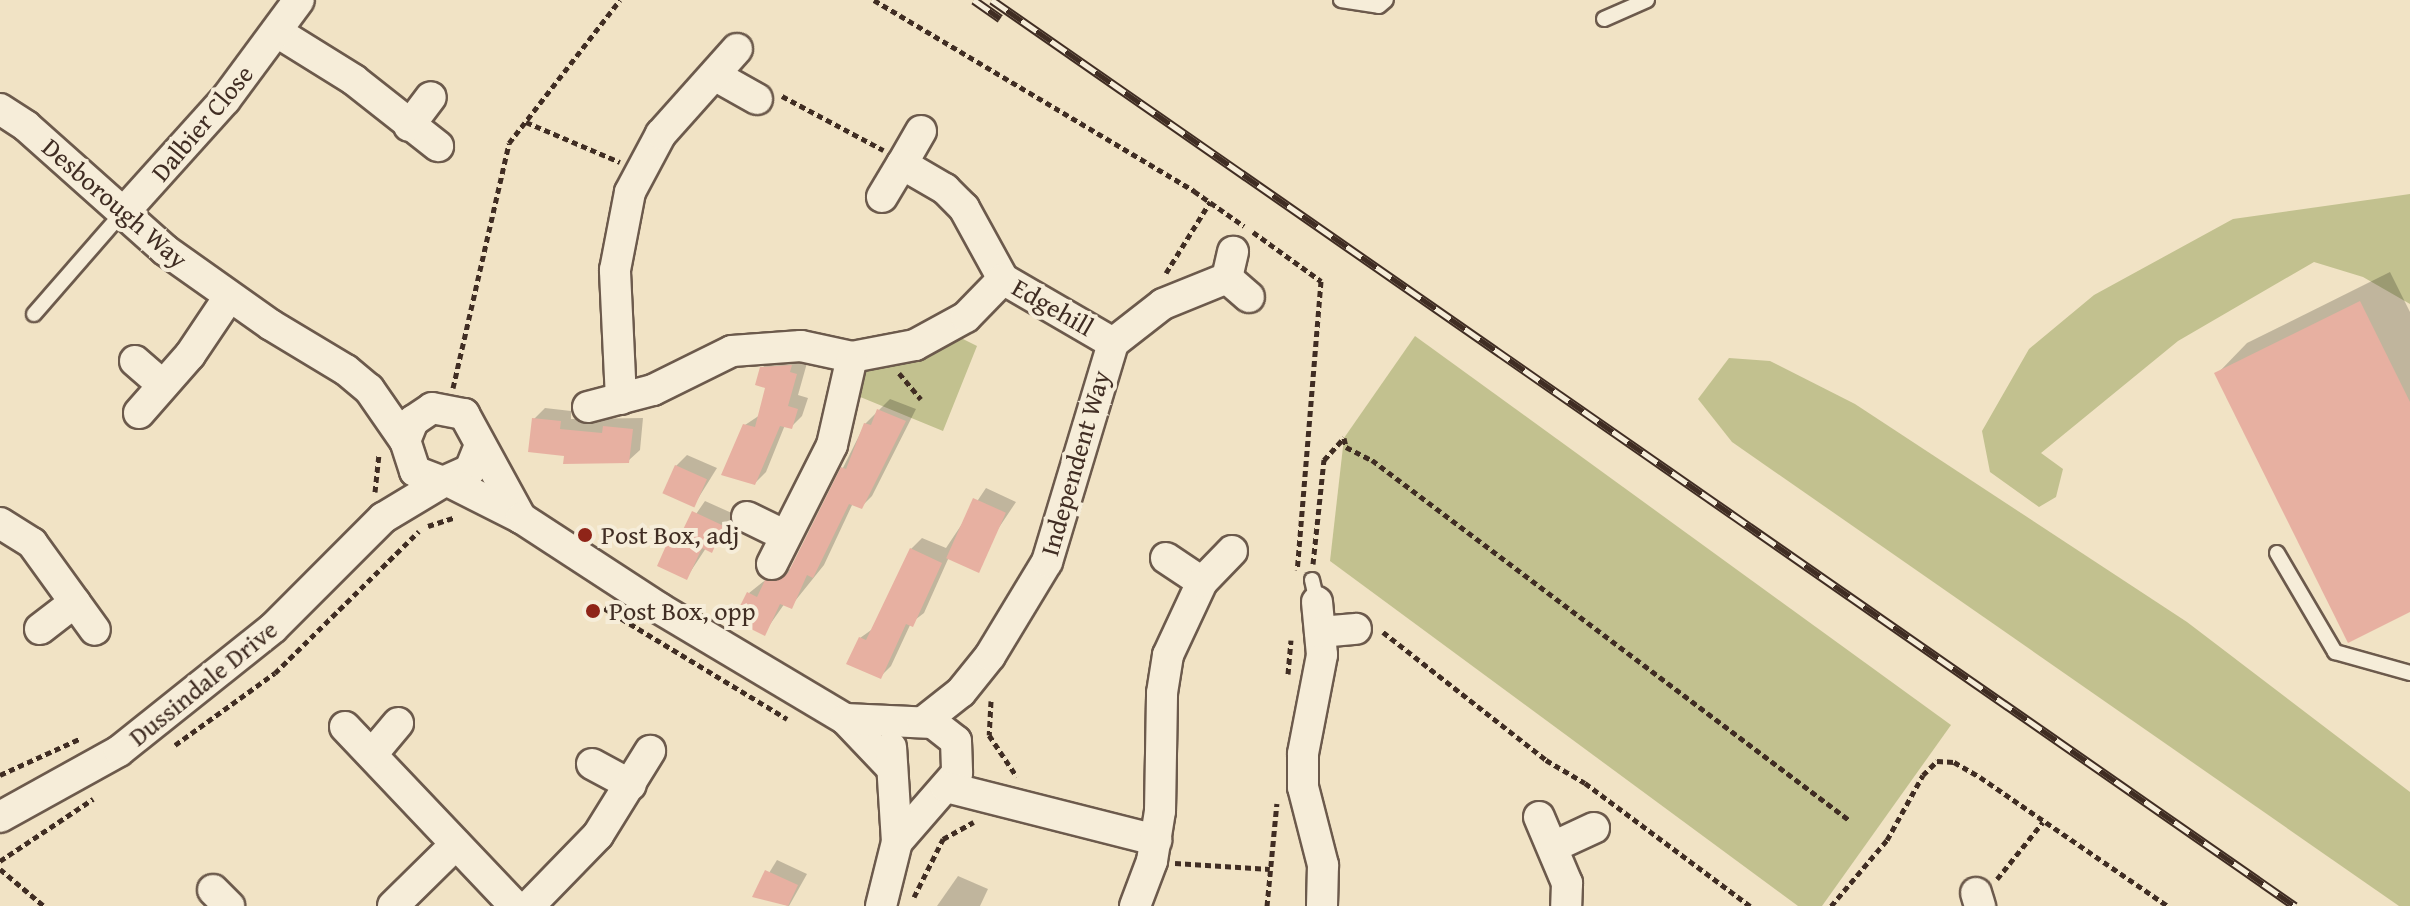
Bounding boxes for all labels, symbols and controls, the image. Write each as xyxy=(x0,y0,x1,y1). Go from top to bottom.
street label: Dalbier Close xyxy=(144,59,260,187)
street label: Desborough Way xyxy=(36,131,194,275)
street label: Edgehill xyxy=(1007,271,1099,343)
street label: Independent Way xyxy=(1034,367,1116,559)
place label: Post Box, adj xyxy=(601,519,739,551)
marker: Post Box, adj xyxy=(576,526,594,544)
place label: Post Box, opp xyxy=(609,595,756,627)
marker: Post Box, opp xyxy=(584,602,602,620)
street label: Dussindale Drive xyxy=(122,614,284,752)

